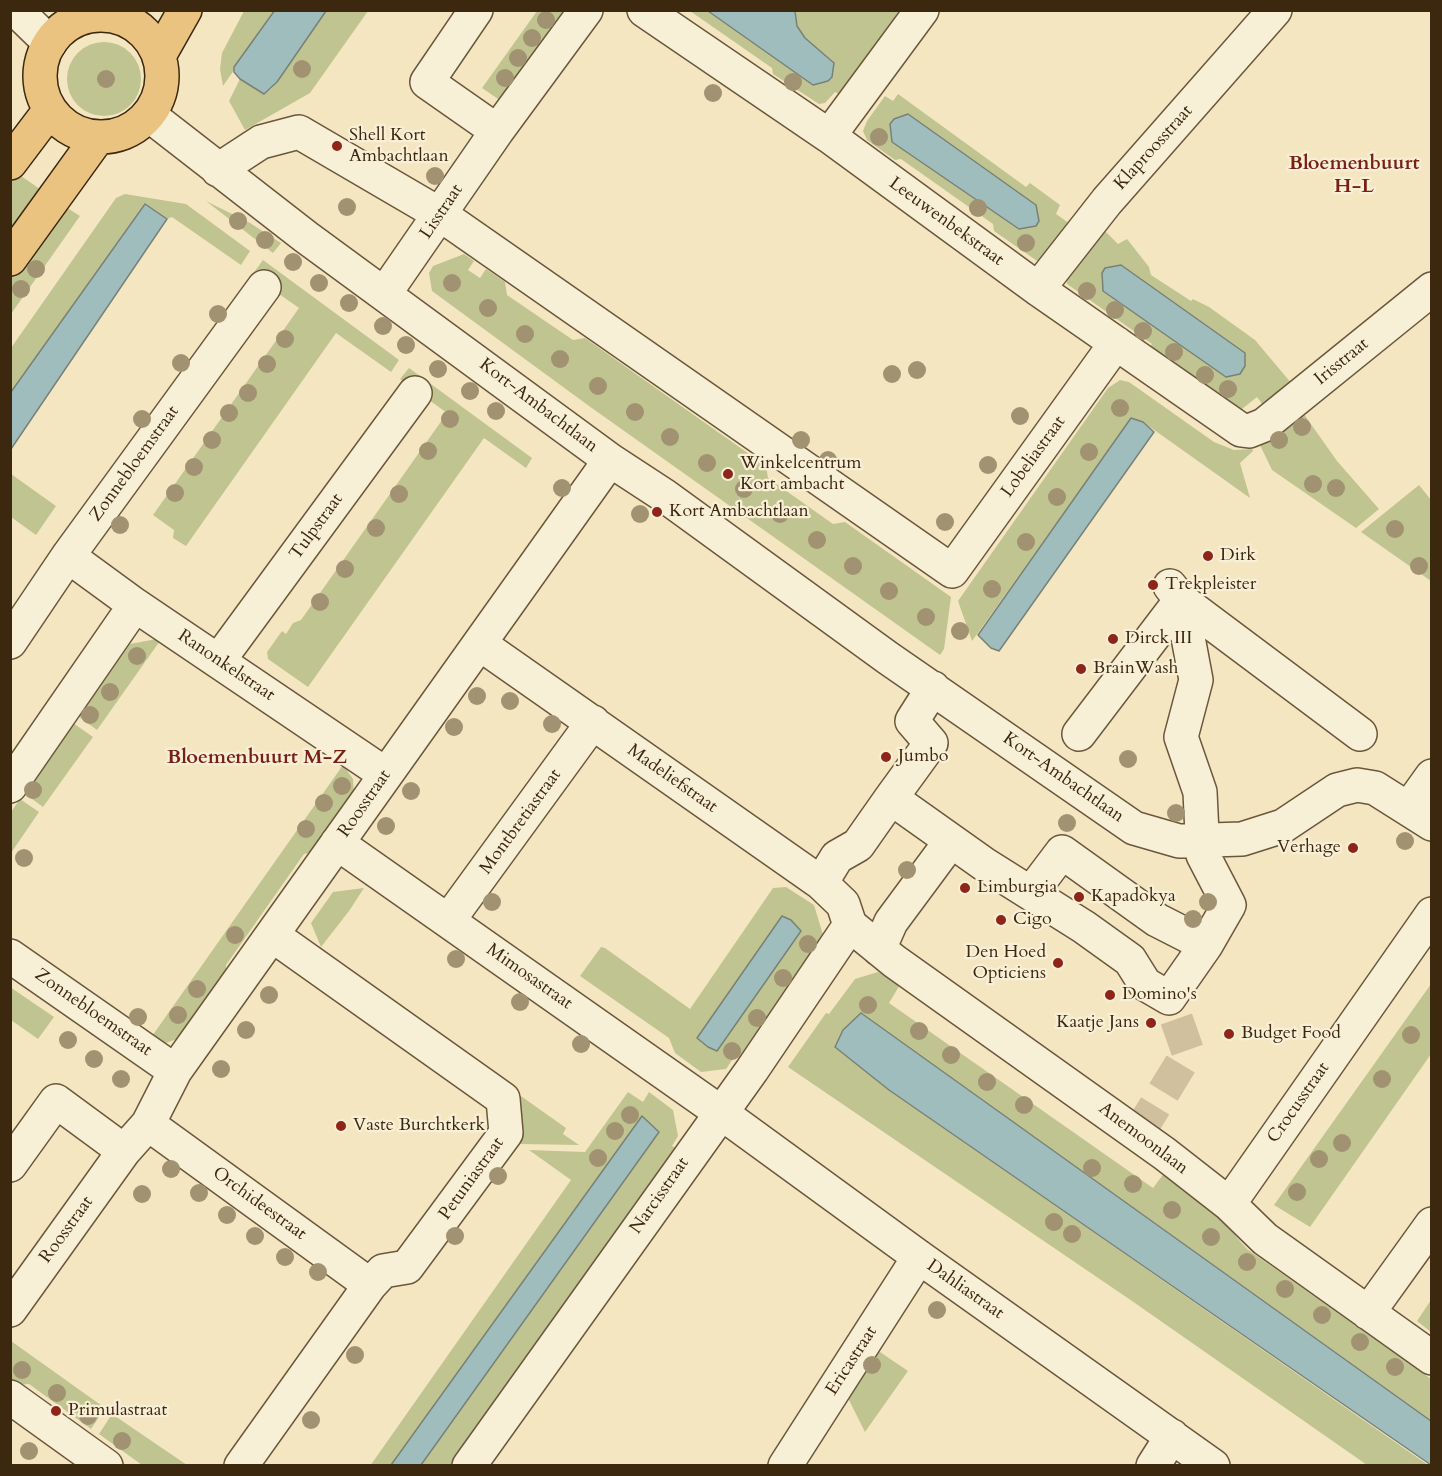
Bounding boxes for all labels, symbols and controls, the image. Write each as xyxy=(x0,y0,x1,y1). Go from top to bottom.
street label: Klaproosstraat xyxy=(1110,101,1198,195)
place label: Shell Kort Ambachtlaan xyxy=(349,125,449,168)
marker: Shell Kort Ambachtlaan xyxy=(330,139,344,153)
district label: Bloemenbuurt H-L xyxy=(1288,152,1420,199)
street label: Leeuwenbekstraat xyxy=(884,173,1008,271)
street label: Lisstraat xyxy=(416,180,468,244)
street label: Irisstraat xyxy=(1311,334,1373,390)
street label: Kort-Ambachtlaan xyxy=(474,354,602,458)
street label: Zonnebloemstraat xyxy=(86,402,184,526)
street label: Lobeliastraat xyxy=(997,412,1071,502)
place label: Winkelcentrum Kort ambacht xyxy=(740,453,862,496)
marker: Winkelcentrum Kort ambacht xyxy=(721,467,735,481)
street label: Tulpstraat xyxy=(286,490,348,564)
place label: Kort Ambachtlaan xyxy=(669,501,809,523)
marker: Kort Ambachtlaan xyxy=(650,505,664,519)
place label: Dirk xyxy=(1220,545,1256,567)
marker: Dirk xyxy=(1201,549,1215,563)
place label: Trekpleister xyxy=(1165,574,1256,596)
marker: Trekpleister xyxy=(1146,578,1160,592)
street label: Ranonkelstraat xyxy=(173,626,279,706)
place label: Dirck III xyxy=(1125,628,1192,650)
marker: Dirck III xyxy=(1106,632,1120,646)
place label: BrainWash xyxy=(1093,658,1178,680)
marker: BrainWash xyxy=(1074,662,1088,676)
street label: Kort-Ambachtlaan xyxy=(998,728,1128,828)
street label: Madeliefstraat xyxy=(623,740,721,818)
district label: Bloemenbuurt M-Z xyxy=(167,746,347,770)
place label: Jumbo xyxy=(898,746,949,768)
marker: Jumbo xyxy=(879,750,893,764)
street label: Montbretiastraat xyxy=(476,765,566,879)
street label: Roosstraat xyxy=(334,766,396,842)
place label: Verhage xyxy=(1277,837,1341,859)
marker: Verhage xyxy=(1346,841,1360,855)
place label: Limburgia xyxy=(977,877,1057,899)
marker: Limburgia xyxy=(958,881,972,895)
place label: Kapadokya xyxy=(1091,886,1176,908)
marker: Kapadokya xyxy=(1072,890,1086,904)
place label: Cigo xyxy=(1013,909,1052,931)
marker: Cigo xyxy=(994,913,1008,927)
street label: Mimosastraat xyxy=(482,939,576,1015)
place label: Den Hoed Opticiens xyxy=(966,942,1046,984)
marker: Den Hoed Opticiens xyxy=(1051,956,1065,970)
street label: Zonnebloemstraat xyxy=(30,965,156,1061)
place label: Domino's xyxy=(1122,984,1197,1006)
marker: Domino's xyxy=(1103,988,1117,1002)
place label: Kaatje Jans xyxy=(1056,1012,1139,1034)
marker: Kaatje Jans xyxy=(1144,1016,1158,1030)
place label: Budget Food xyxy=(1241,1023,1341,1045)
marker: Budget Food xyxy=(1222,1027,1236,1041)
street label: Crocusstraat xyxy=(1263,1058,1335,1148)
street label: Anemoonlaan xyxy=(1094,1098,1192,1180)
place label: Vaste Burchtkerk xyxy=(353,1115,485,1137)
marker: Vaste Burchtkerk xyxy=(334,1119,348,1133)
street label: Petuniastraat xyxy=(435,1133,509,1225)
street label: Narcisstraat xyxy=(626,1154,694,1238)
street label: Orchideestraat xyxy=(208,1163,310,1245)
street label: Roosstraat xyxy=(35,1192,99,1268)
street label: Dahliastraat xyxy=(922,1256,1008,1324)
street label: Ericastraat xyxy=(822,1322,882,1400)
place label: Primulastraat xyxy=(68,1400,167,1422)
marker: Primulastraat xyxy=(49,1404,63,1418)

